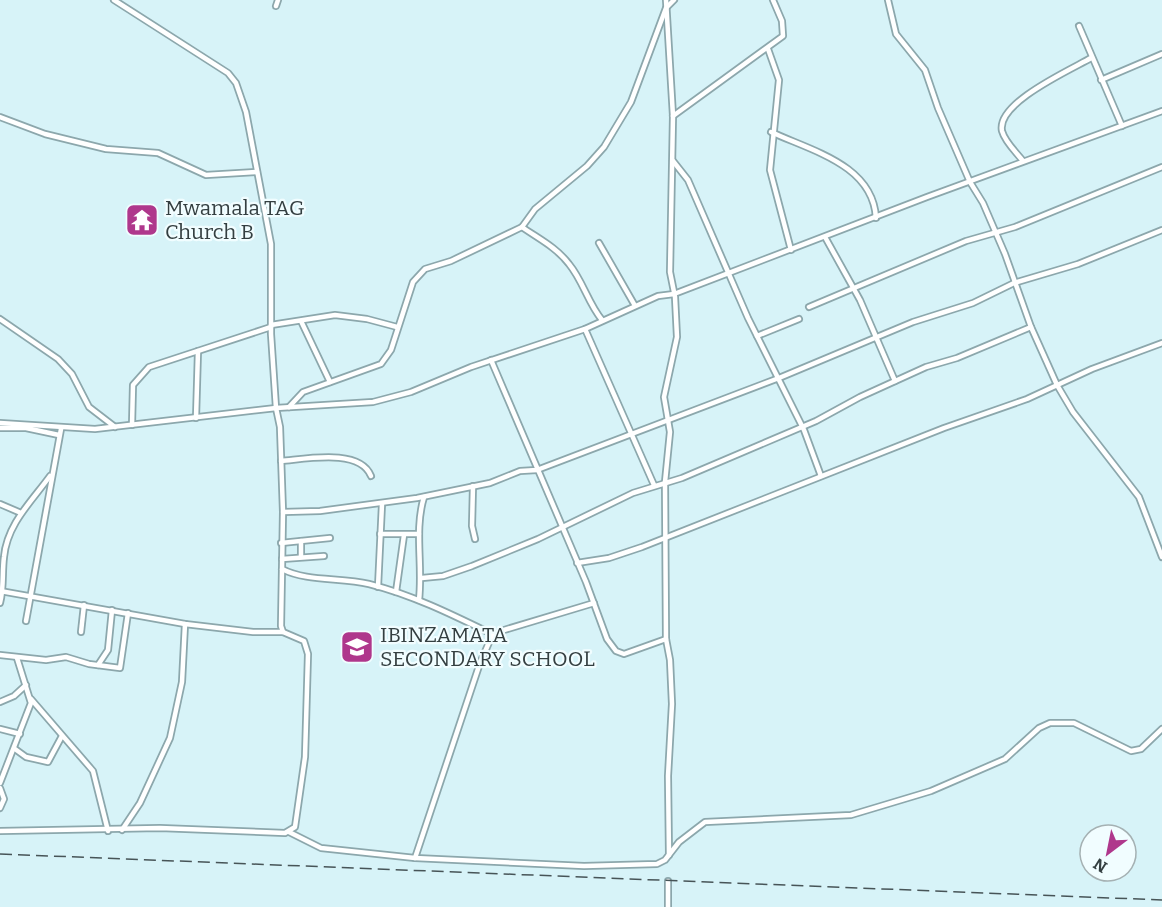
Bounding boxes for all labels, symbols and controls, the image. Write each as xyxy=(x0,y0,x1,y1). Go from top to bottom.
place label: Mwamala TAG Church B xyxy=(165,195,305,245)
temple icon: Mwamala TAG Church B xyxy=(124,202,160,238)
place label: IBINZAMATA SECONDARY SCHOOL xyxy=(380,622,595,672)
school or university icon: IBINZAMATA SECONDARY SCHOOL xyxy=(339,629,375,665)
north arrow xyxy=(1078,823,1138,883)
text: N xyxy=(1090,854,1111,877)

